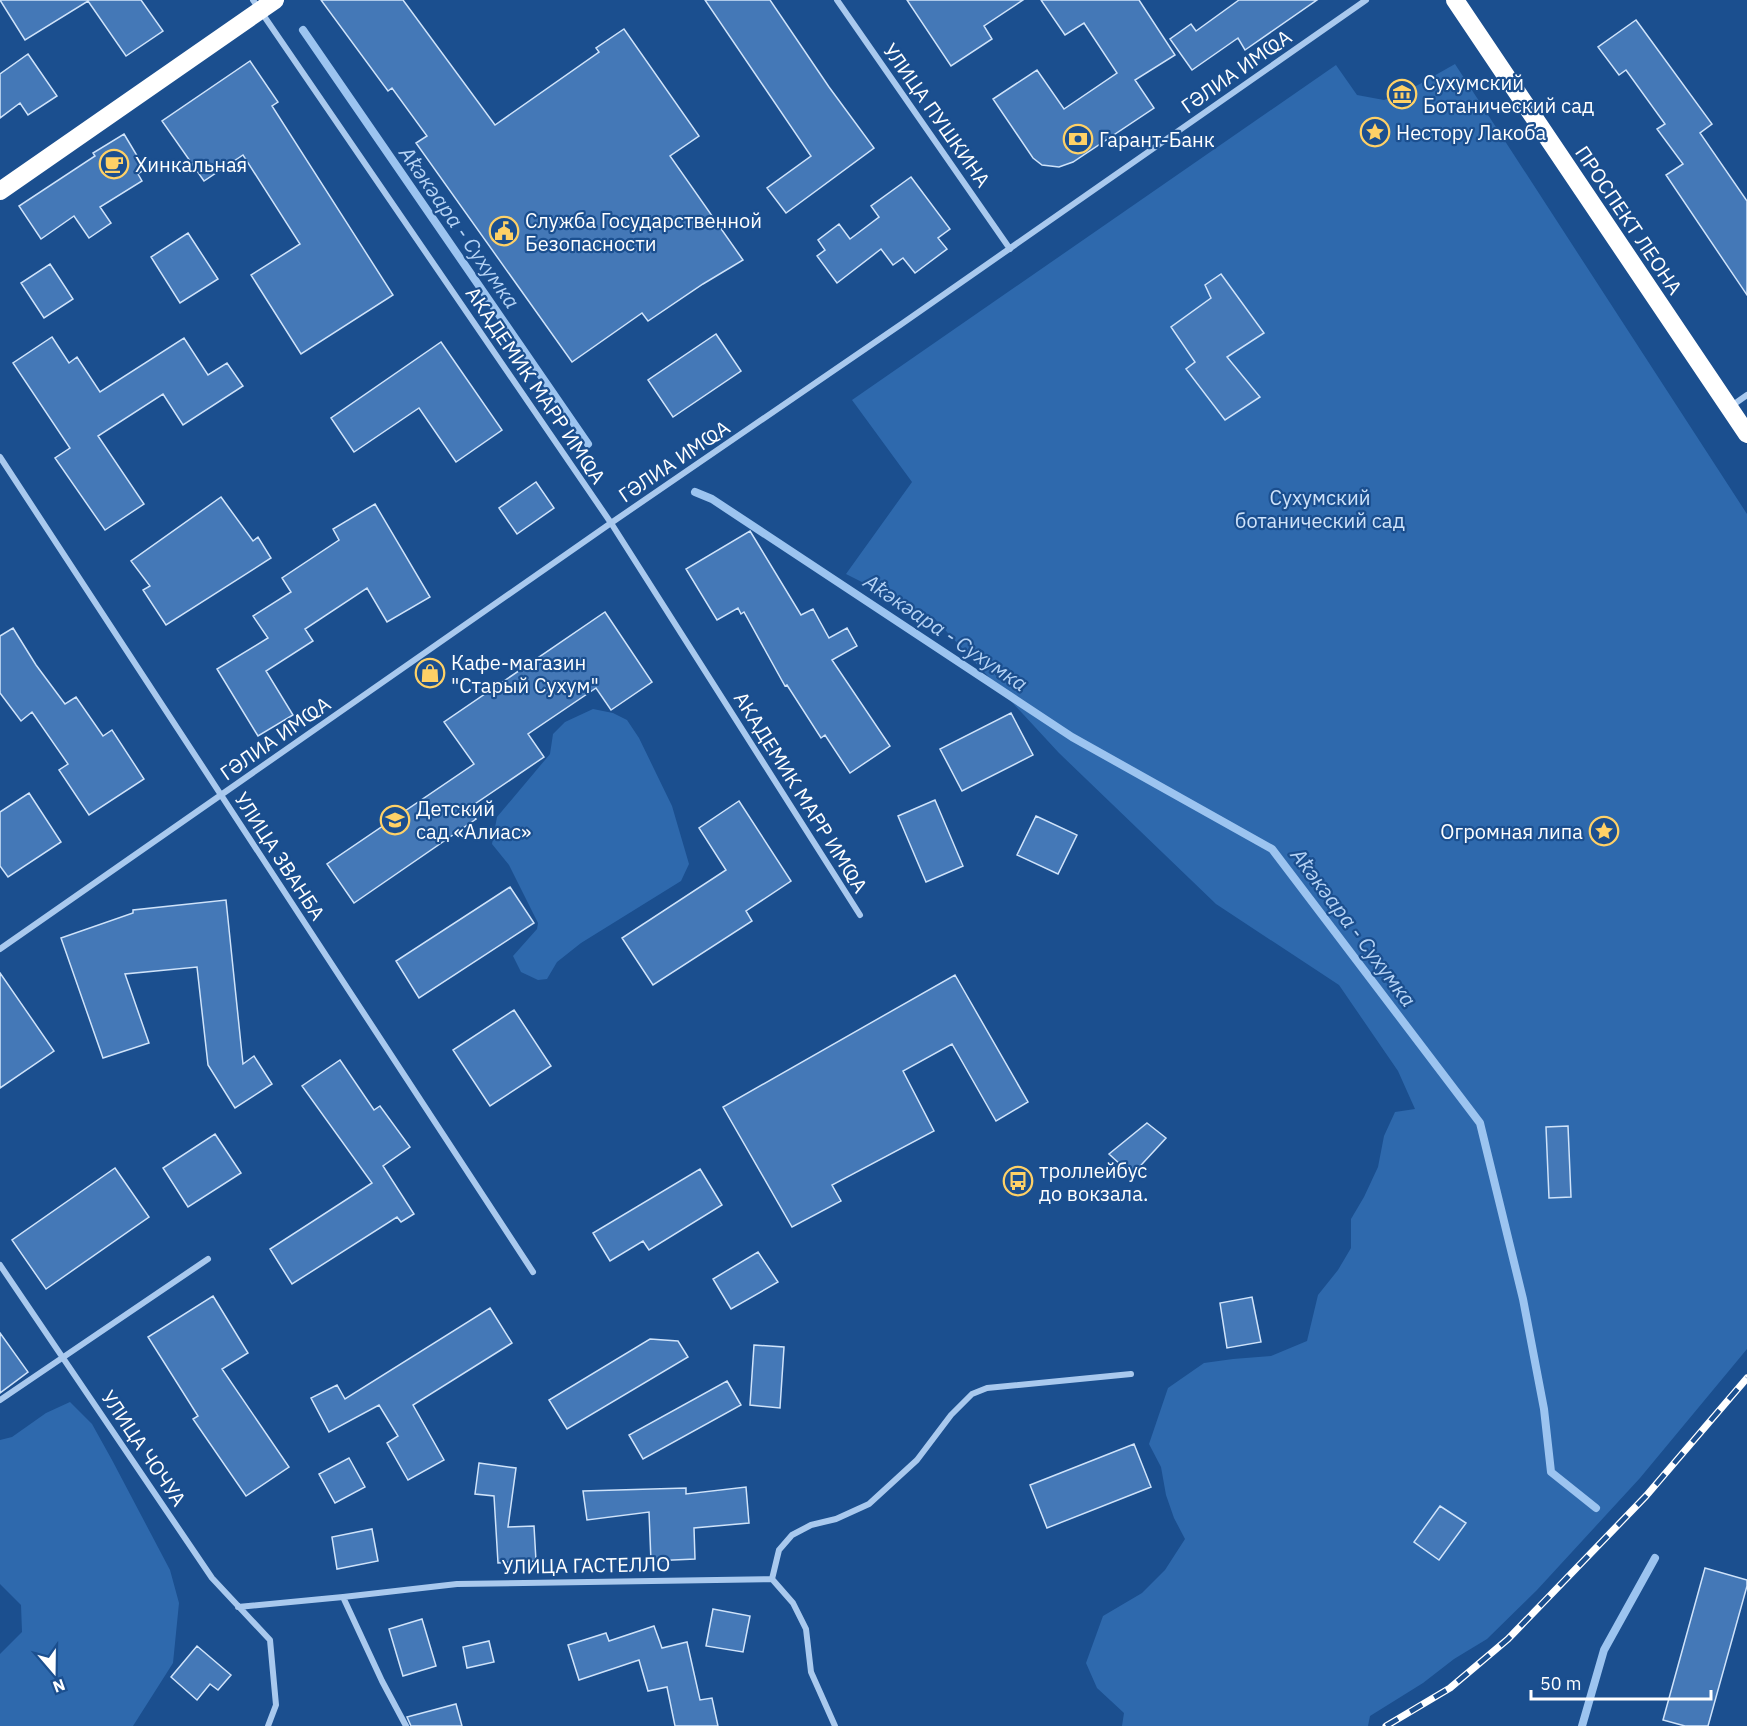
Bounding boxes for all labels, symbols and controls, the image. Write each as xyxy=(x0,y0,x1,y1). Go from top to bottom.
street label: ГӘЛИА ИМҨА xyxy=(1175,23,1297,119)
street label: УЛИЦА ПУШКИНА xyxy=(877,38,997,193)
place label: Сухумский Ботанический сад xyxy=(1423,69,1594,119)
museum icon: Сухумский Ботанический сад xyxy=(1386,78,1418,110)
place icon: Нестору Лакоба xyxy=(1359,116,1391,148)
place label: Нестору Лакоба xyxy=(1396,119,1546,146)
bank icon: Гарант-Банк xyxy=(1062,123,1094,155)
place label: Гарант-Банк xyxy=(1099,126,1215,153)
water label: Аҟәкәара - Сухумка xyxy=(393,139,527,314)
street label: ПРОСПЕКТ ЛЕОНА xyxy=(1569,140,1689,300)
cafe icon: Хинкальная xyxy=(98,148,130,180)
place label: Хинкальная xyxy=(135,151,247,178)
place label: Служба Государственной Безопасности xyxy=(525,207,762,257)
public building icon: Служба Государственной Безопасности xyxy=(488,215,520,247)
street label: АКАДЕМИК МАРР ИМҨА xyxy=(460,281,612,489)
street label: ГӘЛИА ИМҨА xyxy=(613,414,735,508)
park label: Сухумский ботанический сад xyxy=(1235,484,1405,534)
water label: Аҟәкәара - Сухумка xyxy=(858,566,1033,697)
place label: Кафе-магазин "Старый Сухум" xyxy=(451,649,599,699)
shop icon: Кафе-магазин "Старый Сухум" xyxy=(414,657,446,689)
street label: АКАДЕМИК МАРР ИМҨА xyxy=(728,686,874,898)
street label: ГӘЛИА ИМҨА xyxy=(214,690,336,786)
street label: УЛИЦА ЗВАНБА xyxy=(228,787,332,926)
place label: Детский сад «Алиас» xyxy=(416,795,531,845)
school or university icon: Детский сад «Алиас» xyxy=(379,804,411,836)
place icon: Огромная липа xyxy=(1588,815,1620,847)
place label: Огромная липа xyxy=(1440,818,1583,845)
water label: Аҟәкәара - Сухумка xyxy=(1284,841,1423,1012)
place label: троллейбус до вокзала. xyxy=(1039,1157,1148,1207)
bus stop icon: троллейбус до вокзала. xyxy=(1002,1165,1034,1197)
street label: УЛИЦА ЧОЧУА xyxy=(95,1385,193,1511)
street label: УЛИЦА ГАСТЕЛЛО xyxy=(501,1550,671,1580)
north arrow xyxy=(24,1642,84,1702)
scale bar xyxy=(1531,1663,1711,1701)
text: 50 m xyxy=(1540,1672,1582,1695)
text: N xyxy=(50,1675,68,1697)

